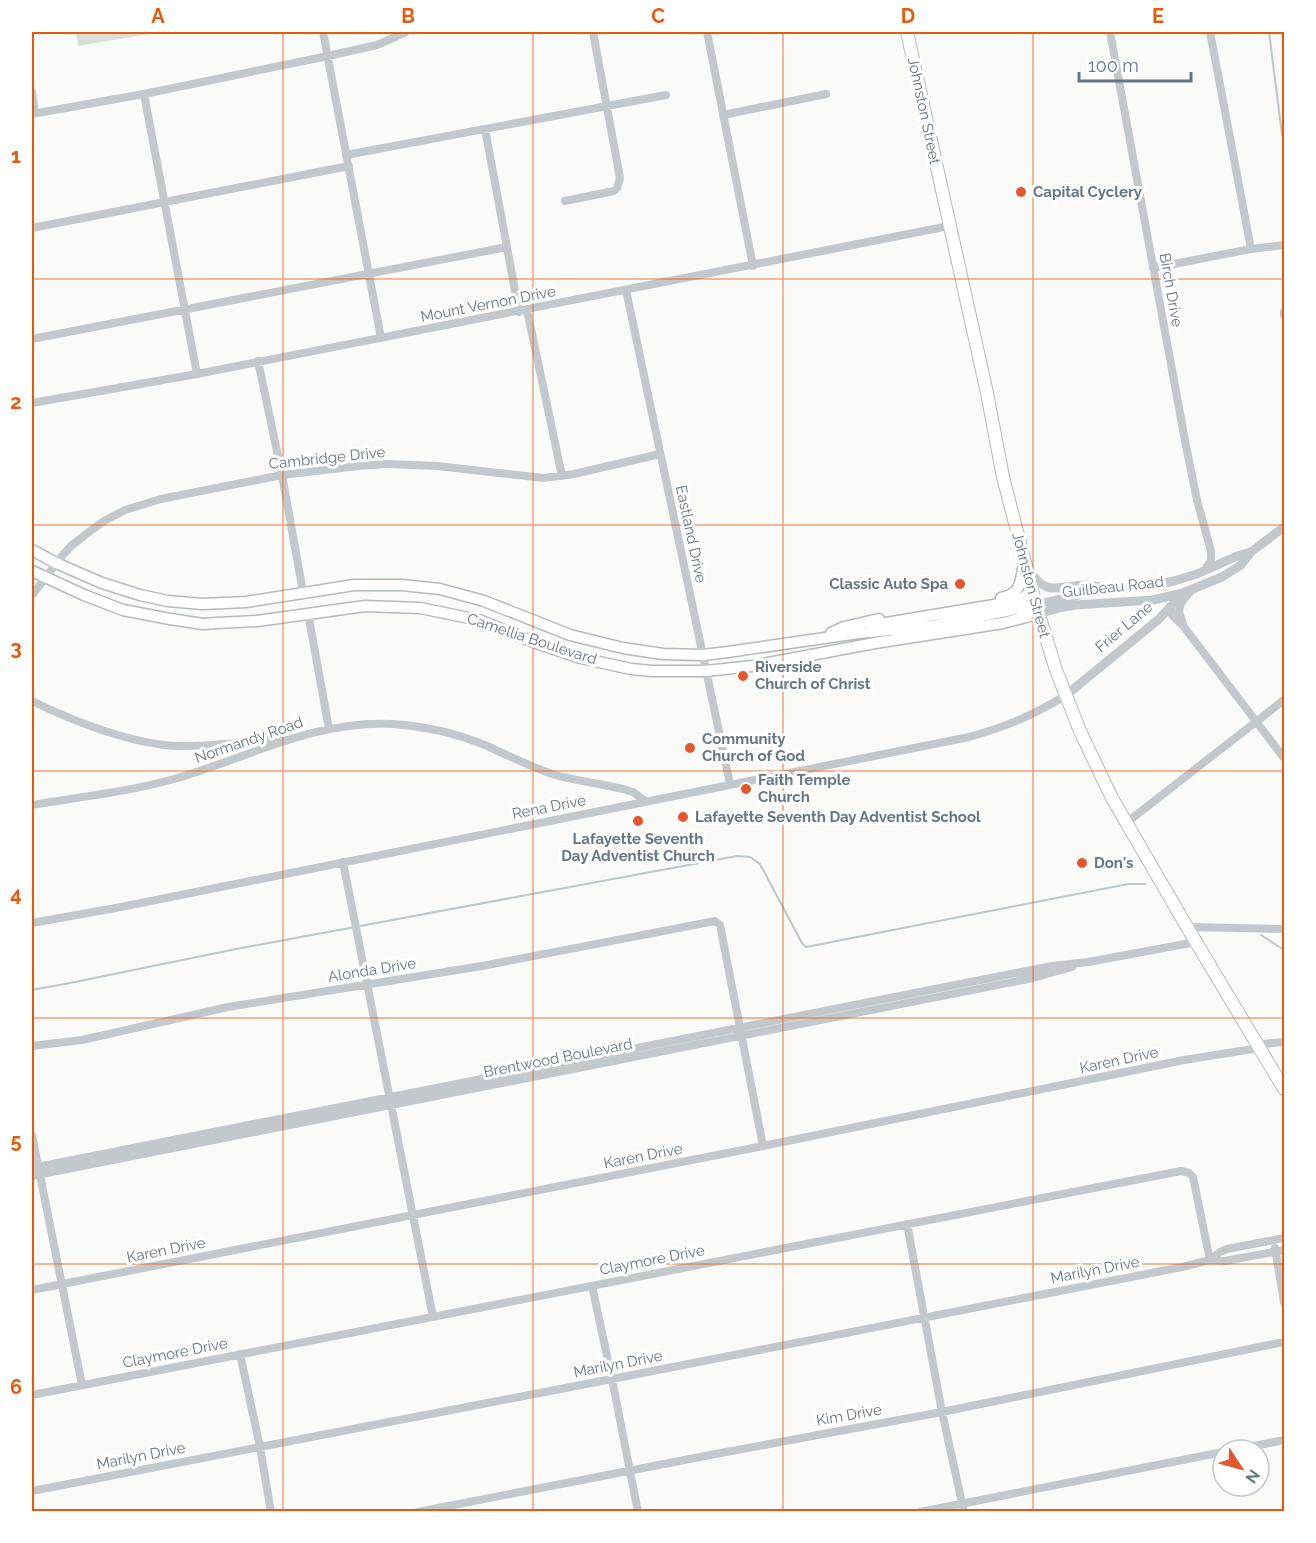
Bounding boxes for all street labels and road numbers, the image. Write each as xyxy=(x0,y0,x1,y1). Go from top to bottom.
street label: Johnston Street xyxy=(904,56,944,166)
street label: Birch Drive xyxy=(1156,252,1186,329)
street label: Mount Vernon Drive xyxy=(419,282,557,326)
street label: Cambridge Drive xyxy=(268,443,386,473)
street label: Eastland Drive xyxy=(672,483,710,585)
street label: Johnston Street xyxy=(1008,530,1054,640)
street label: Guilbeau Road xyxy=(1061,573,1165,601)
street label: Frier Lane xyxy=(1092,598,1156,656)
street label: Camellia Boulevard xyxy=(465,610,599,668)
street label: Normandy Road xyxy=(193,713,305,767)
street label: Rena Drive xyxy=(511,791,588,823)
street label: Alonda Drive xyxy=(327,954,418,986)
street label: Brentwood Boulevard xyxy=(482,1035,634,1081)
street label: Karen Drive xyxy=(1078,1043,1160,1077)
street label: Karen Drive xyxy=(602,1139,684,1172)
street label: Karen Drive xyxy=(125,1233,207,1266)
street label: Claymore Drive xyxy=(598,1241,706,1279)
street label: Marilyn Drive xyxy=(1049,1253,1141,1287)
street label: Claymore Drive xyxy=(121,1334,229,1372)
street label: Marilyn Drive xyxy=(572,1347,664,1381)
street label: Kim Drive xyxy=(815,1400,883,1430)
street label: Marilyn Drive xyxy=(95,1439,187,1473)

